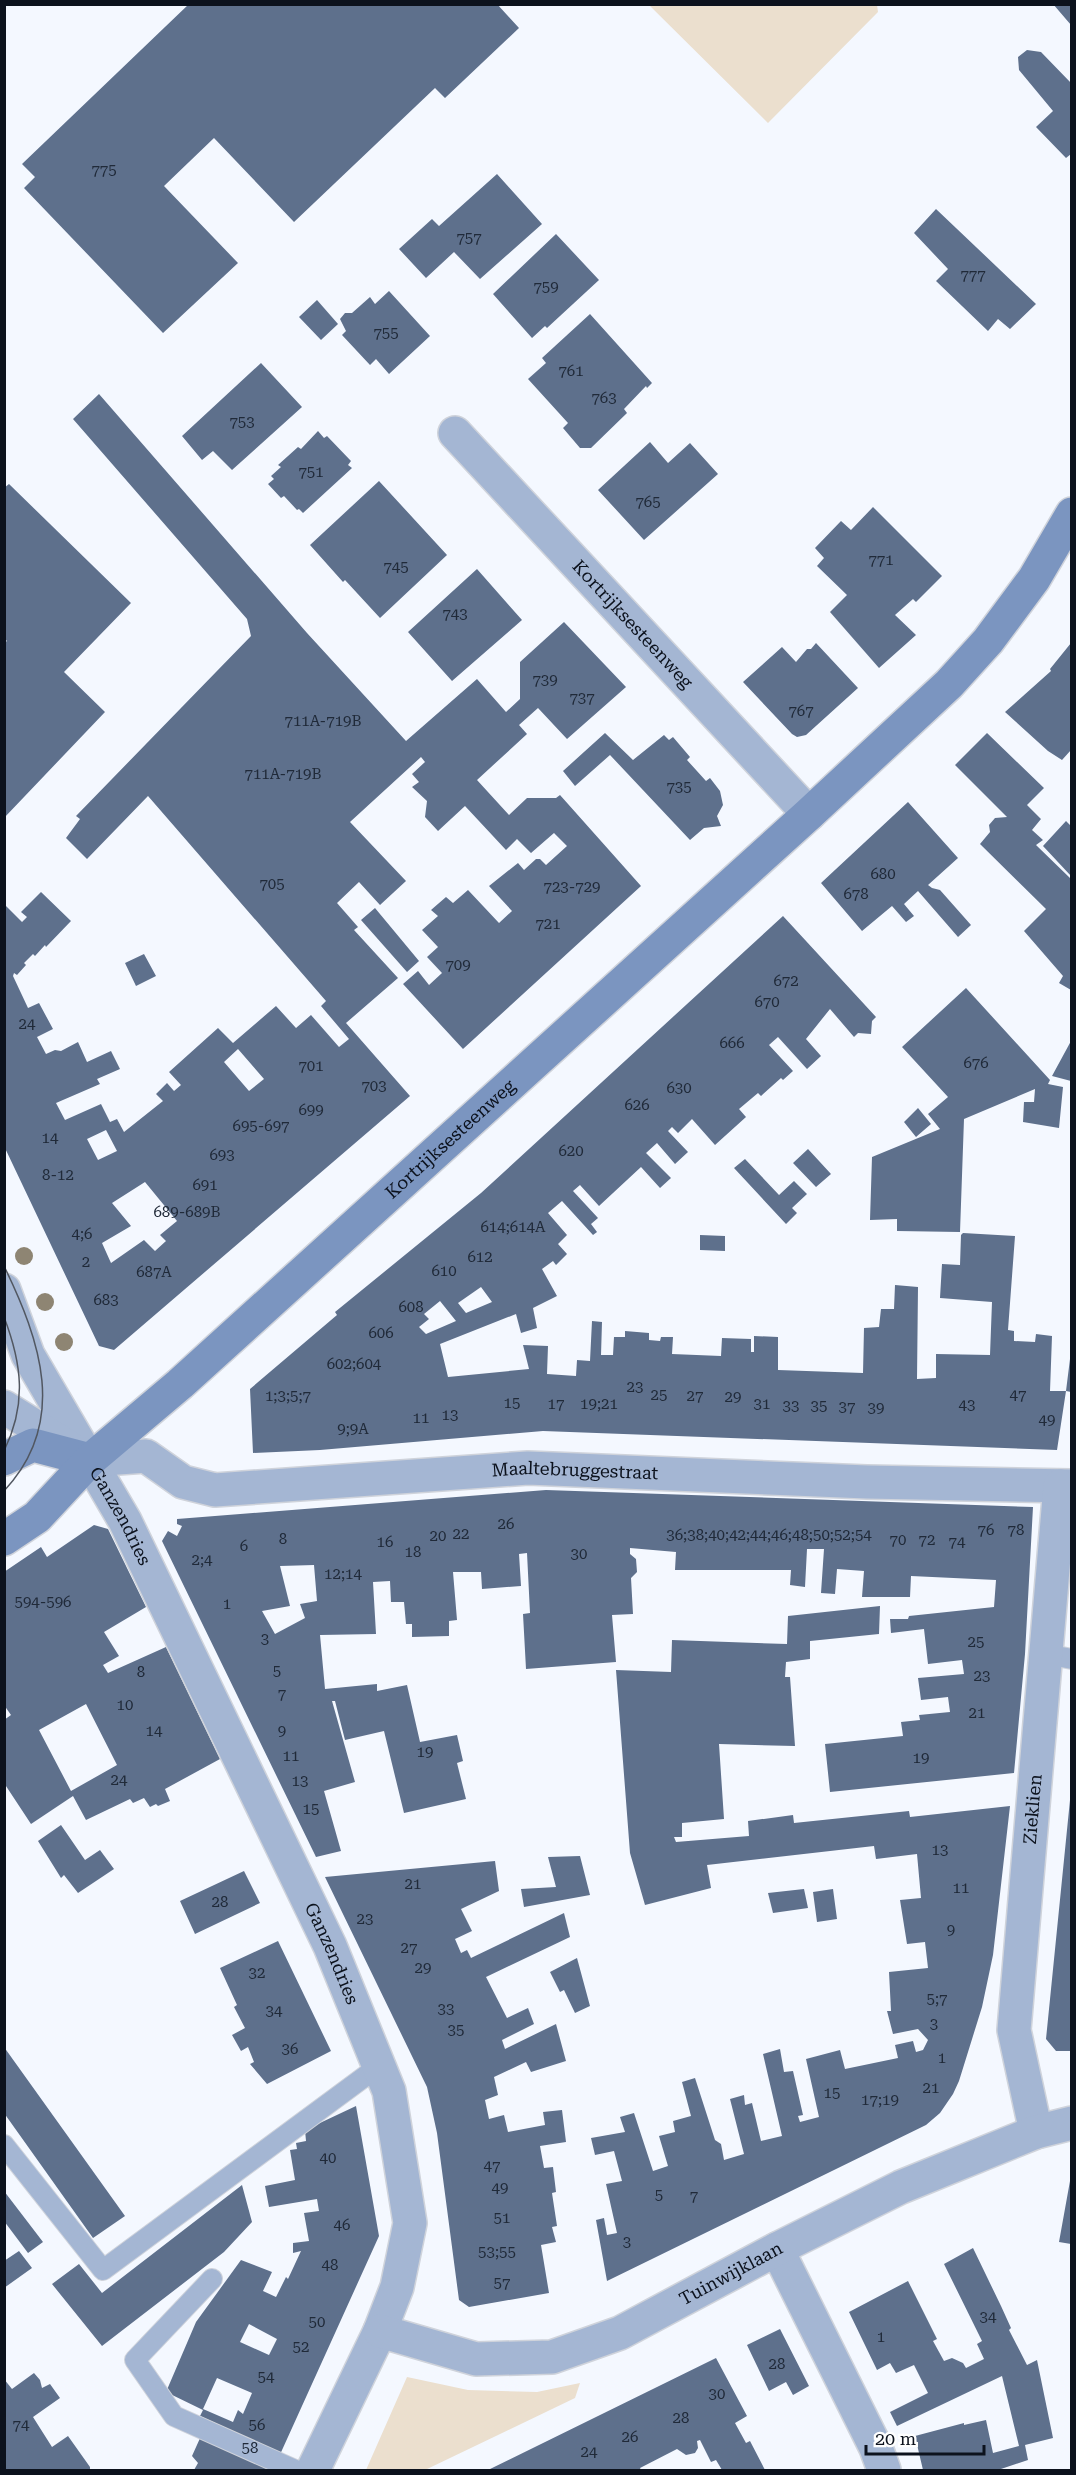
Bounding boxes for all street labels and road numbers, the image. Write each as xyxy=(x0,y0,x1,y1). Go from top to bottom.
street label: Kortrijksesteenweg xyxy=(568,555,698,693)
street label: Kortrijksesteenweg xyxy=(381,1074,520,1203)
street label: Maaltebruggestraat xyxy=(491,1457,659,1483)
street label: Ganzendries xyxy=(86,1463,156,1568)
street label: Zieklien xyxy=(1019,1773,1046,1845)
street label: Ganzendries xyxy=(301,1899,364,2007)
street label: Tuinwijklaan xyxy=(676,2237,786,2309)

